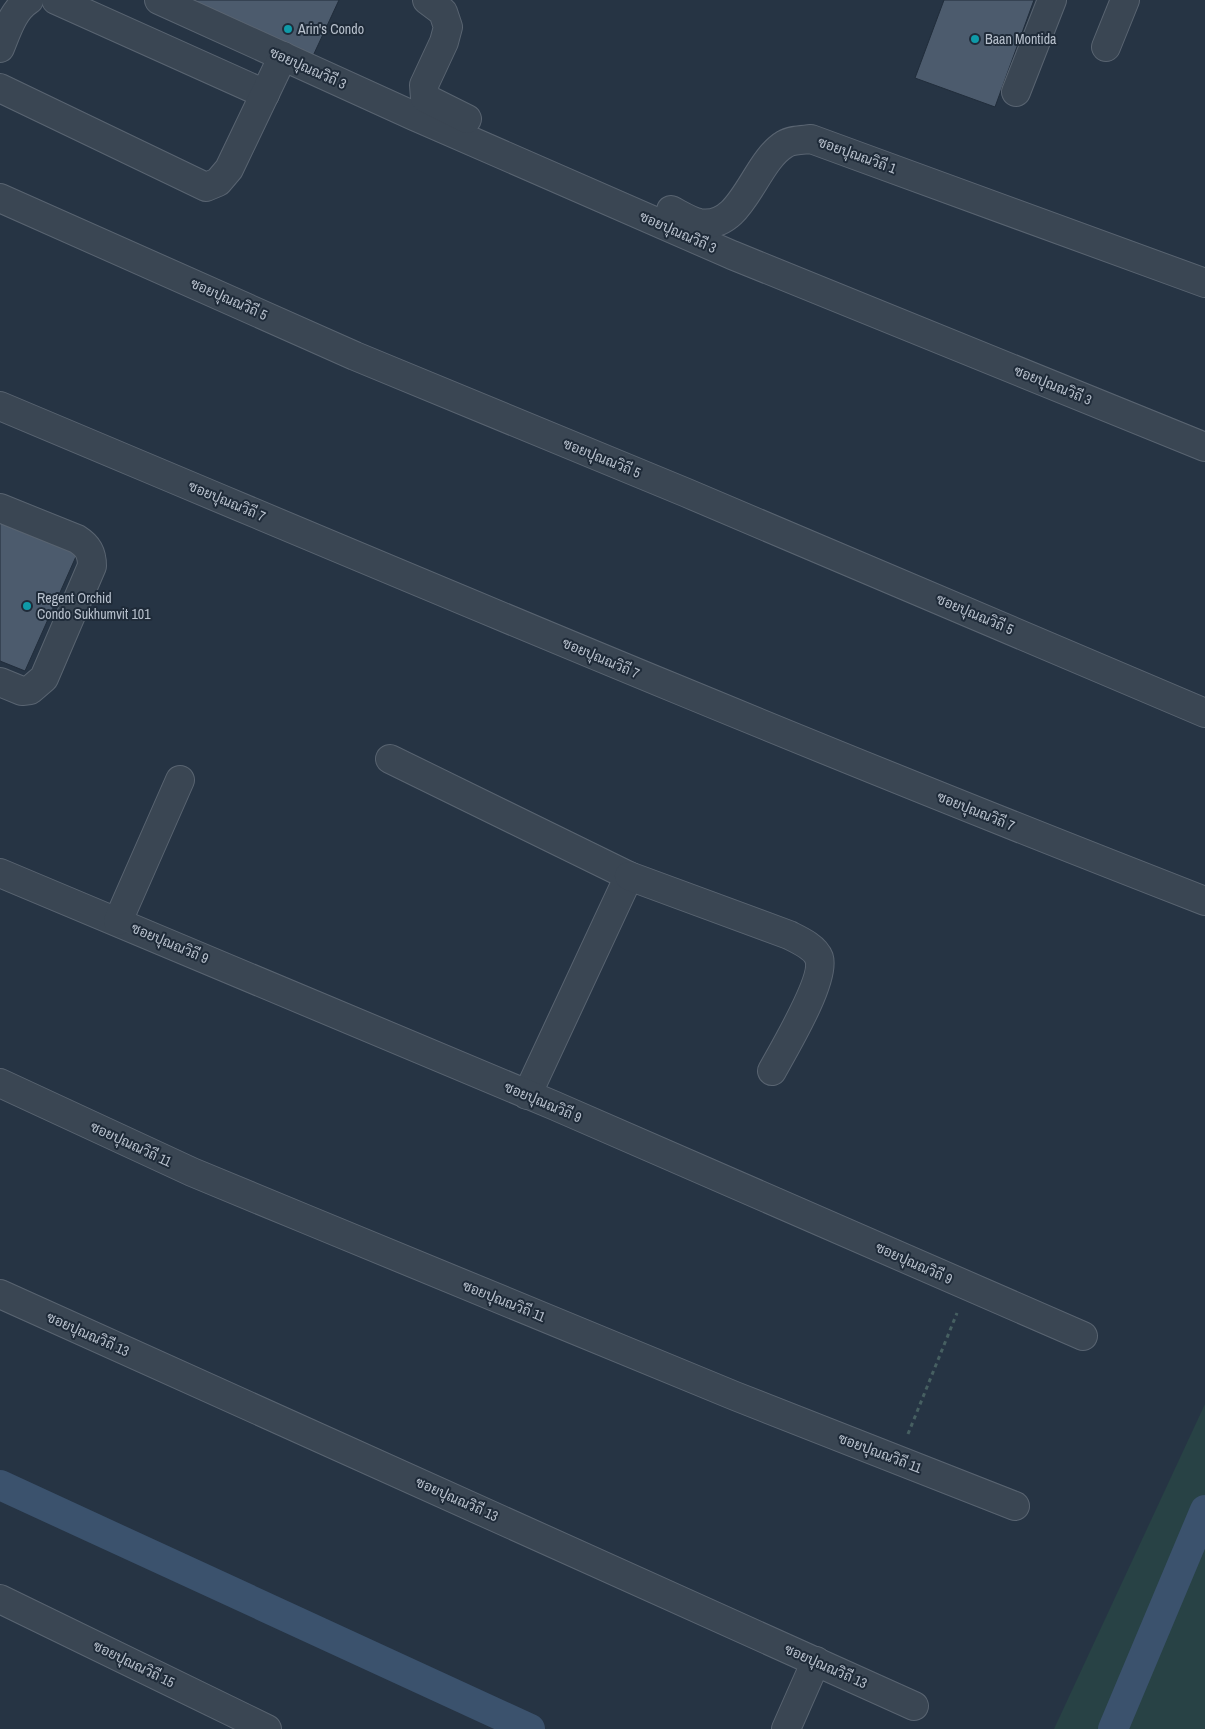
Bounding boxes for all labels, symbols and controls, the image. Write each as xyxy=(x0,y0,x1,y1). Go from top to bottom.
place label: Arin's Condo xyxy=(297,20,364,38)
marker: Arin's Condo xyxy=(282,23,294,35)
place label: Baan Montida xyxy=(985,30,1057,48)
marker: Baan Montida xyxy=(969,33,981,45)
street label: ซอยปุณณวิถี 3 xyxy=(266,43,349,94)
street label: ซอยปุณณวิถี 1 xyxy=(815,132,899,179)
street label: ซอยปุณณวิถี 3 xyxy=(636,207,719,258)
street label: ซอยปุณณวิถี 5 xyxy=(187,274,270,325)
street label: ซอยปุณณวิถี 3 xyxy=(1011,361,1094,410)
street label: ซอยปุณณวิถี 5 xyxy=(560,434,643,483)
street label: ซอยปุณณวิถี 7 xyxy=(185,477,268,526)
place label: Regent Orchid Condo Sukhumvit 101 xyxy=(37,589,151,623)
street label: ซอยปุณณวิถี 5 xyxy=(933,590,1016,639)
marker: Regent Orchid Condo Sukhumvit 101 xyxy=(21,600,33,612)
street label: ซอยปุณณวิถี 7 xyxy=(559,634,642,683)
street label: ซอยปุณณวิถี 7 xyxy=(934,787,1017,836)
street label: ซอยปุณณวิถี 9 xyxy=(128,919,211,968)
street label: ซอยปุณณวิถี 9 xyxy=(501,1078,584,1127)
street label: ซอยปุณณวิถี 11 xyxy=(87,1117,175,1172)
street label: ซอยปุณณวิถี 9 xyxy=(872,1238,955,1289)
street label: ซอยปุณณวิถี 11 xyxy=(460,1276,549,1327)
street label: ซอยปุณณวิถี 13 xyxy=(43,1308,132,1361)
street label: ซอยปุณณวิถี 11 xyxy=(835,1429,925,1478)
street label: ซอยปุณณวิถี 13 xyxy=(412,1473,501,1526)
street label: ซอยปุณณวิถี 15 xyxy=(90,1636,178,1692)
street label: ซอยปุณณวิถี 13 xyxy=(781,1640,870,1693)

